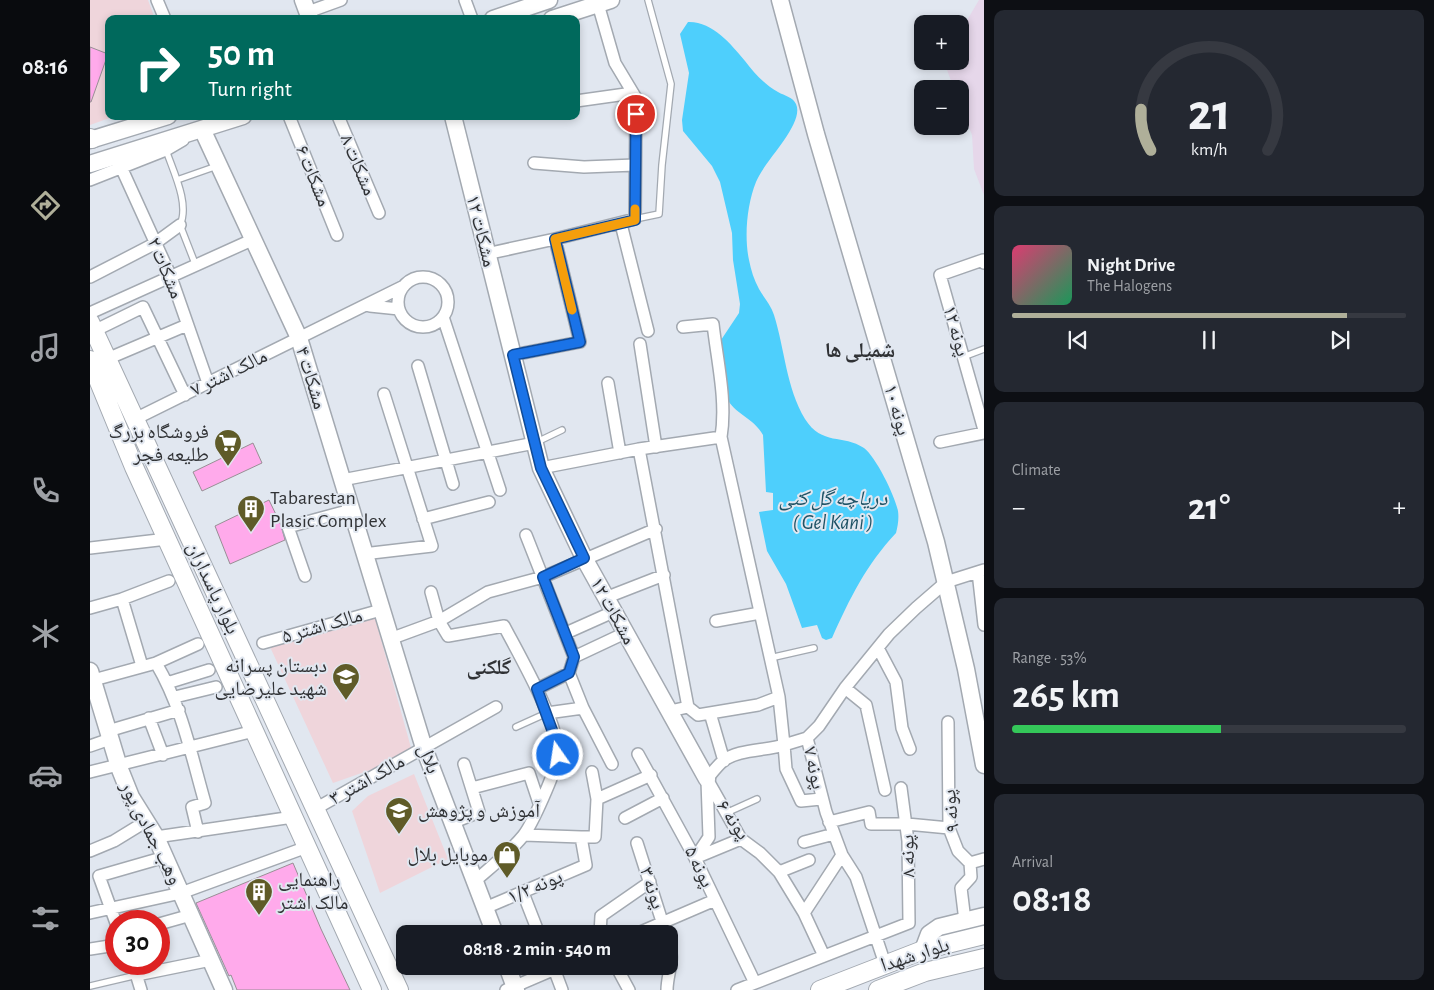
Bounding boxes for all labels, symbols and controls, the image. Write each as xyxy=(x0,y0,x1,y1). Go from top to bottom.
map controls xyxy=(914,15,969,135)
button: + xyxy=(914,15,969,70)
icon: right xyxy=(125,35,190,100)
text: 50 m xyxy=(208,37,275,72)
text: 08:16 xyxy=(22,56,68,78)
text: Turn right xyxy=(208,78,292,100)
button: − xyxy=(914,80,969,135)
text: 21 xyxy=(1187,87,1231,139)
pin xyxy=(615,93,657,135)
icon: arrive xyxy=(622,100,650,128)
street label: مشکات ۸ xyxy=(336,131,380,199)
text: km/h xyxy=(1191,141,1227,159)
street label: مشکات ۶ xyxy=(292,142,334,210)
icon: directions xyxy=(28,188,63,223)
street label: مشکات ۱۲ xyxy=(462,193,500,269)
street label: مشکات ۲ xyxy=(143,234,187,302)
text: Night Drive xyxy=(1087,256,1175,275)
text: The Halogens xyxy=(1087,278,1172,294)
street label: پونه ۱۲ xyxy=(938,303,973,359)
icon: previous xyxy=(1064,326,1092,354)
icon: pause xyxy=(1195,326,1223,354)
icon: next xyxy=(1326,326,1354,354)
icon: music xyxy=(28,330,63,365)
district label: شمیلی ها xyxy=(825,340,895,363)
street label: مشکات ۴ xyxy=(292,344,330,412)
street label: مالک اشتر ۷ xyxy=(187,346,271,400)
street label: پونه ۱۰ xyxy=(879,382,914,438)
place label: فروشگاه بزرگ طلیعه فجر xyxy=(109,422,209,465)
supermarket icon: فروشگاه بزرگ طلیعه فجر xyxy=(213,428,243,467)
text: Climate xyxy=(1012,462,1061,478)
icon: phone xyxy=(28,473,63,508)
place label: Tabarestan Plasic Complex xyxy=(270,488,387,531)
water label: دریاچه گل کنی ( Gel Kani ) xyxy=(779,488,888,533)
text: 21° xyxy=(1188,489,1230,527)
building icon: Tabarestan Plasic Complex xyxy=(236,494,266,533)
text: − xyxy=(1012,494,1025,522)
text: + xyxy=(1393,494,1406,522)
street label: بلوار پاسداران xyxy=(182,539,243,638)
street label: مشکات ۱۲ xyxy=(586,574,640,648)
street label: مالک اشتر ۵ xyxy=(279,605,365,647)
icon: climate xyxy=(28,616,63,651)
text: Range · 53% xyxy=(1012,650,1087,666)
place label: دبستان پسرانه شهید علیرضایی xyxy=(215,656,327,700)
district label: گلکنی xyxy=(467,657,511,680)
school or university icon: دبستان پسرانه شهید علیرضایی xyxy=(331,662,361,701)
text: 265 km xyxy=(1012,677,1120,715)
position arrow xyxy=(531,728,583,780)
street label: بلال xyxy=(414,742,443,777)
street label: پونه ۷ xyxy=(799,745,828,791)
street label: مالک اشتر ۳ xyxy=(326,751,408,809)
icon: car xyxy=(28,758,63,793)
street label: وهب جمادی پور xyxy=(115,777,186,888)
street label: پونه ۹ xyxy=(939,788,964,833)
school or university icon: آموزش و پژوهش xyxy=(384,796,414,835)
street label: پونه ۶ xyxy=(712,797,753,844)
place label: آموزش و پژوهش xyxy=(418,800,541,822)
street label: پونه ۸ xyxy=(897,834,920,878)
shop icon: موبایل بلال xyxy=(492,840,522,879)
street label: پونه ۵ xyxy=(680,843,717,891)
place label: موبایل بلال xyxy=(407,845,488,866)
text: Arrival xyxy=(1012,854,1053,870)
street label: پونه ۳ xyxy=(635,864,668,912)
street label: پونه ۱/۲ xyxy=(505,866,566,909)
place label: راهنمایی مالک اشتر xyxy=(277,870,348,913)
building icon: راهنمایی مالک اشتر xyxy=(244,877,274,916)
text: 08:18 xyxy=(1012,881,1092,919)
icon: filters xyxy=(28,901,63,936)
speed limit sign: 30 xyxy=(105,910,170,975)
street label: بلوار شهدا xyxy=(878,935,952,976)
text: 08:18 · 2 min · 540 m xyxy=(463,940,611,959)

